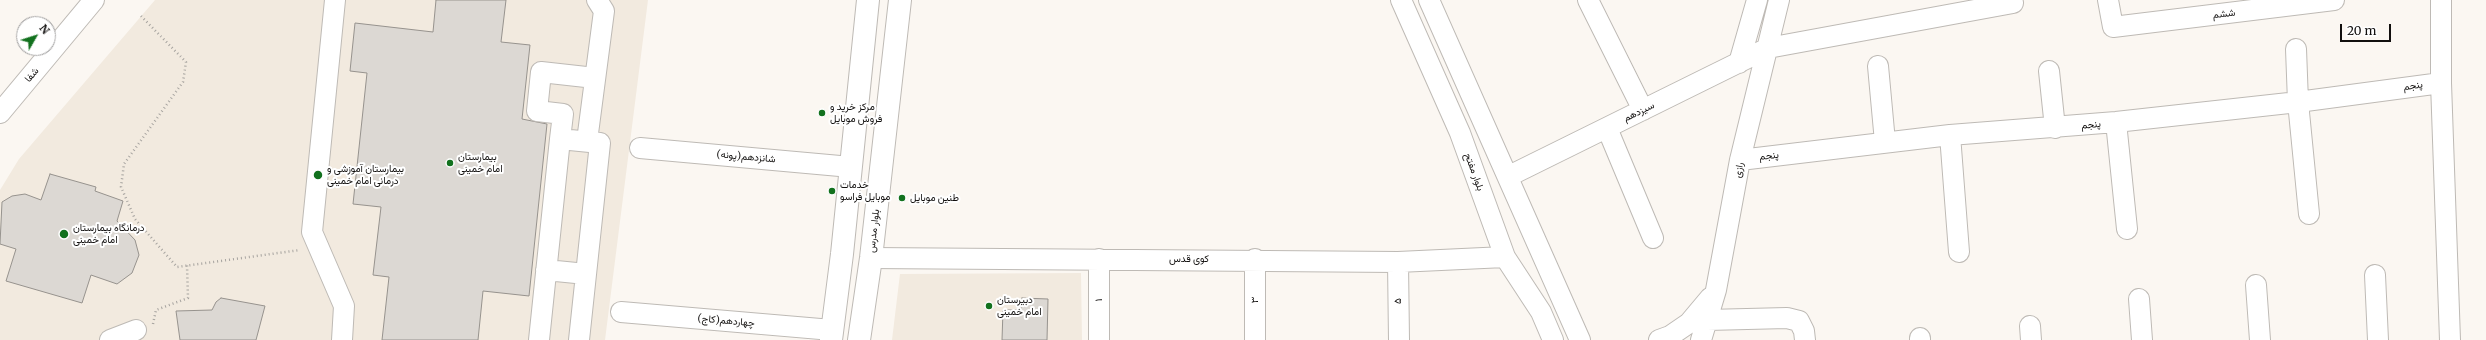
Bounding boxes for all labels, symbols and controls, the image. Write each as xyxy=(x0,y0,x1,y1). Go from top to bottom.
street label: ششم xyxy=(2212,7,2236,21)
north arrow xyxy=(16,16,56,56)
scale bar xyxy=(2342,16,2393,42)
text: N xyxy=(36,21,53,37)
text: 20 m xyxy=(2347,23,2376,38)
street label: شفا xyxy=(22,65,42,85)
street label: پنجم xyxy=(2402,79,2424,93)
street label: سیزدهم xyxy=(1622,99,1656,125)
place label: مرکز خرید و فروش موبایل xyxy=(830,101,882,124)
marker: مرکز خرید و فروش موبایل xyxy=(817,108,827,118)
street label: پنجم xyxy=(2081,118,2101,132)
street label: شانزدهم(پونه) xyxy=(716,148,776,166)
street label: پنجم xyxy=(1759,149,1779,163)
place label: بیمارستان امام خمینی xyxy=(458,151,503,174)
street label: بلوار مفتح xyxy=(1462,151,1486,193)
marker: بیمارستان امام خمینی xyxy=(445,158,455,168)
street label: رازی xyxy=(1732,161,1746,179)
place label: بیمارستان آموزشی و درمانی امام خمینی xyxy=(327,163,404,186)
marker: بیمارستان آموزشی و درمانی امام خمینی xyxy=(312,169,324,181)
place label: خدمات موبایل فراسو xyxy=(840,179,890,202)
marker: خدمات موبایل فراسو xyxy=(827,186,837,196)
place label: طنین موبایل xyxy=(910,192,959,204)
marker: طنین موبایل xyxy=(897,193,907,203)
street label: بلوار مدرس xyxy=(866,209,882,253)
place label: درمانگاه بیمارستان امام خمینی xyxy=(73,222,145,246)
marker: درمانگاه بیمارستان امام خمینی xyxy=(58,228,70,240)
street label: کوی قدس xyxy=(1169,253,1209,265)
place label: دبیرستان امام خمینی xyxy=(997,294,1042,318)
street label: ۳ xyxy=(1249,297,1261,303)
street label: ۵ xyxy=(1392,298,1404,304)
street label: ۱ xyxy=(1093,299,1105,301)
marker: دبیرستان امام خمینی xyxy=(984,301,994,311)
street label: چهاردهم(کاج) xyxy=(697,313,755,329)

